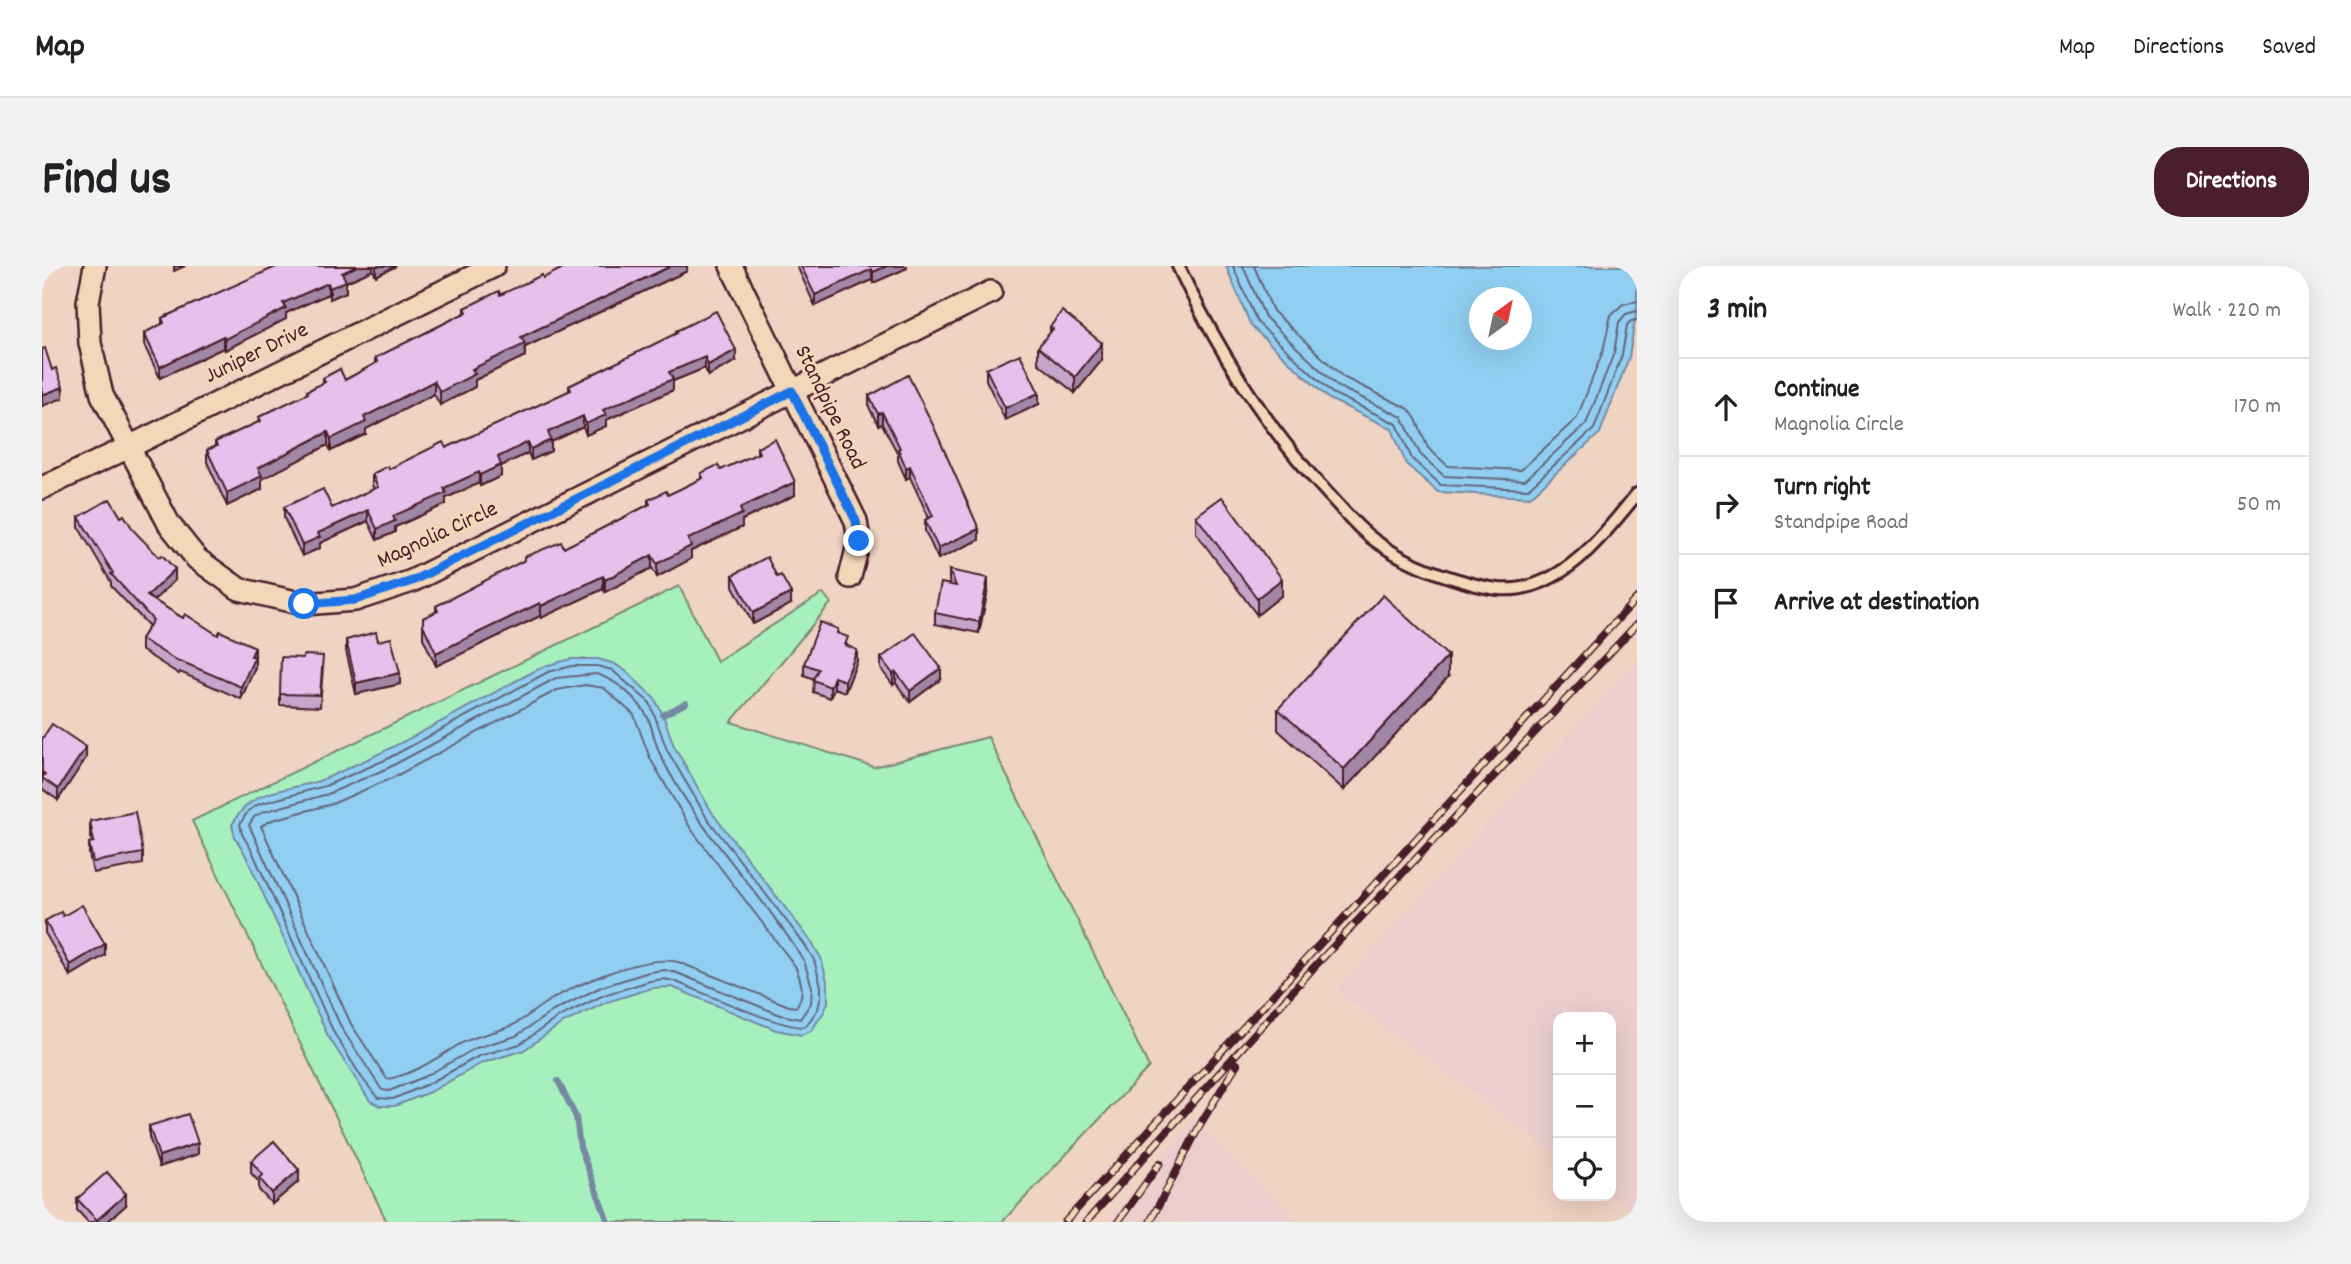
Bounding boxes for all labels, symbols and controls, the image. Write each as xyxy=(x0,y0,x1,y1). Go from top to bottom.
text: Map xyxy=(35,25,85,72)
text: Map xyxy=(2059,31,2095,65)
text: Directions xyxy=(2133,31,2224,65)
text: Saved xyxy=(2262,31,2316,65)
text: Find us xyxy=(42,147,171,217)
button: Directions xyxy=(2154,147,2309,217)
north arrow xyxy=(1469,287,1532,350)
text: 3 min xyxy=(1707,290,1767,333)
text: Walk · 220 m xyxy=(2173,295,2281,328)
street label: Juniper Drive xyxy=(199,315,315,393)
street label: Standpipe Road xyxy=(785,340,873,476)
text: Continue xyxy=(1774,372,1859,409)
icon: ahead xyxy=(1707,388,1745,426)
text: 170 m xyxy=(2234,391,2281,424)
text: Magnolia Circle xyxy=(1774,409,1904,442)
text: Turn right xyxy=(1774,470,1871,507)
icon: right xyxy=(1707,486,1745,524)
text: 50 m xyxy=(2237,489,2281,522)
street label: Magnolia Circle xyxy=(372,494,504,578)
text: Standpipe Road xyxy=(1774,507,1909,540)
route end xyxy=(843,525,874,556)
icon: arrive xyxy=(1707,584,1745,622)
text: Arrive at destination xyxy=(1774,585,1979,622)
route start xyxy=(288,588,319,619)
map controls xyxy=(1553,1012,1616,1201)
button: + xyxy=(1553,1012,1616,1075)
button: − xyxy=(1553,1075,1616,1138)
button: locate xyxy=(1553,1138,1616,1201)

